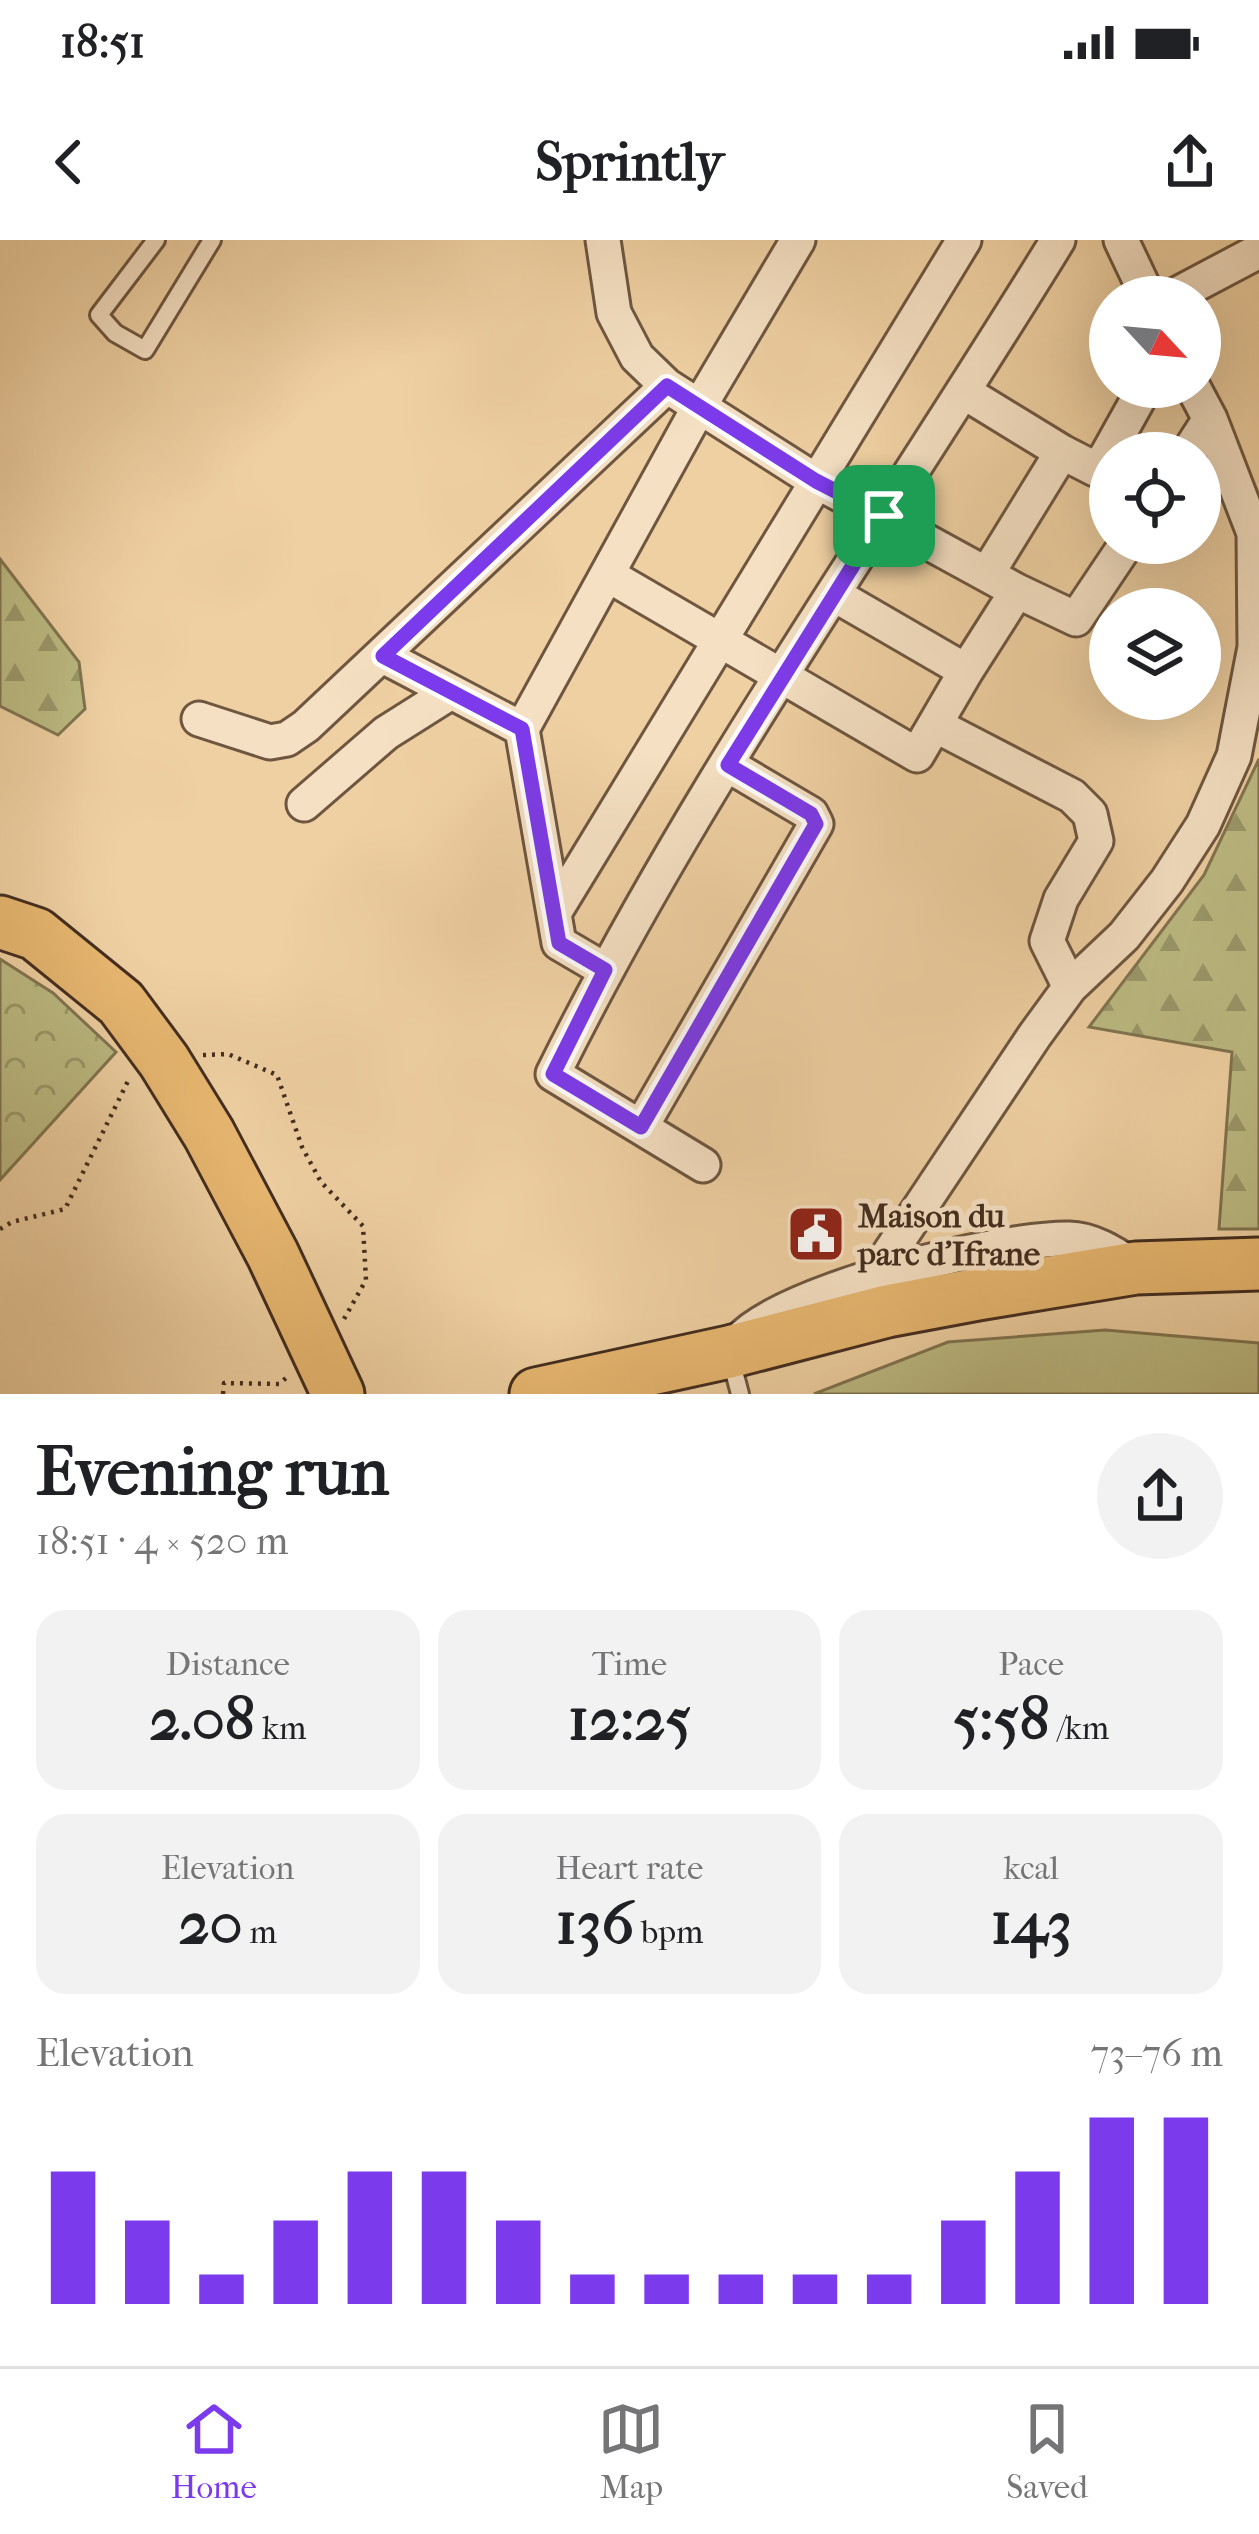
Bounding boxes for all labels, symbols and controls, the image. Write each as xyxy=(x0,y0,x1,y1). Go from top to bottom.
text: 18:51 xyxy=(60,16,145,69)
icon: back xyxy=(36,129,102,195)
icon: share xyxy=(1157,129,1223,195)
text: Sprintly xyxy=(535,131,724,194)
north arrow xyxy=(1089,276,1221,408)
map controls xyxy=(1089,276,1221,720)
button: locate xyxy=(1089,432,1221,564)
pin xyxy=(833,465,935,567)
icon: arrive xyxy=(851,483,917,549)
button: layers xyxy=(1089,588,1221,720)
place label: Maison du parc d'Ifrane xyxy=(856,1197,1041,1274)
public building icon: Maison du parc d'Ifrane xyxy=(785,1203,847,1265)
button: share xyxy=(1097,1433,1223,1559)
text: Evening run xyxy=(36,1434,389,1511)
text: 18:51 · 4 × 520 m xyxy=(36,1518,288,1564)
text: Distance xyxy=(166,1645,290,1684)
text: Time xyxy=(592,1645,667,1684)
text: Pace xyxy=(998,1645,1064,1684)
text: 2.08 xyxy=(149,1684,255,1755)
text: 12:25 xyxy=(568,1684,691,1755)
text: 5:58 xyxy=(953,1684,1050,1755)
text: km xyxy=(255,1709,306,1748)
text: /km xyxy=(1050,1709,1109,1748)
text: Elevation xyxy=(161,1849,295,1888)
text: Heart rate xyxy=(556,1849,703,1888)
text: kcal xyxy=(1003,1849,1059,1888)
text: 20 xyxy=(179,1888,243,1959)
text: 136 xyxy=(555,1888,634,1959)
text: 143 xyxy=(990,1888,1072,1959)
text: m xyxy=(243,1913,277,1952)
text: bpm xyxy=(634,1913,704,1952)
text: Elevation xyxy=(36,2030,194,2076)
text: 73–76 m xyxy=(1090,2030,1223,2076)
tab: Home xyxy=(171,2396,257,2507)
tab: Map xyxy=(598,2396,664,2507)
tab: Saved xyxy=(1006,2396,1088,2507)

